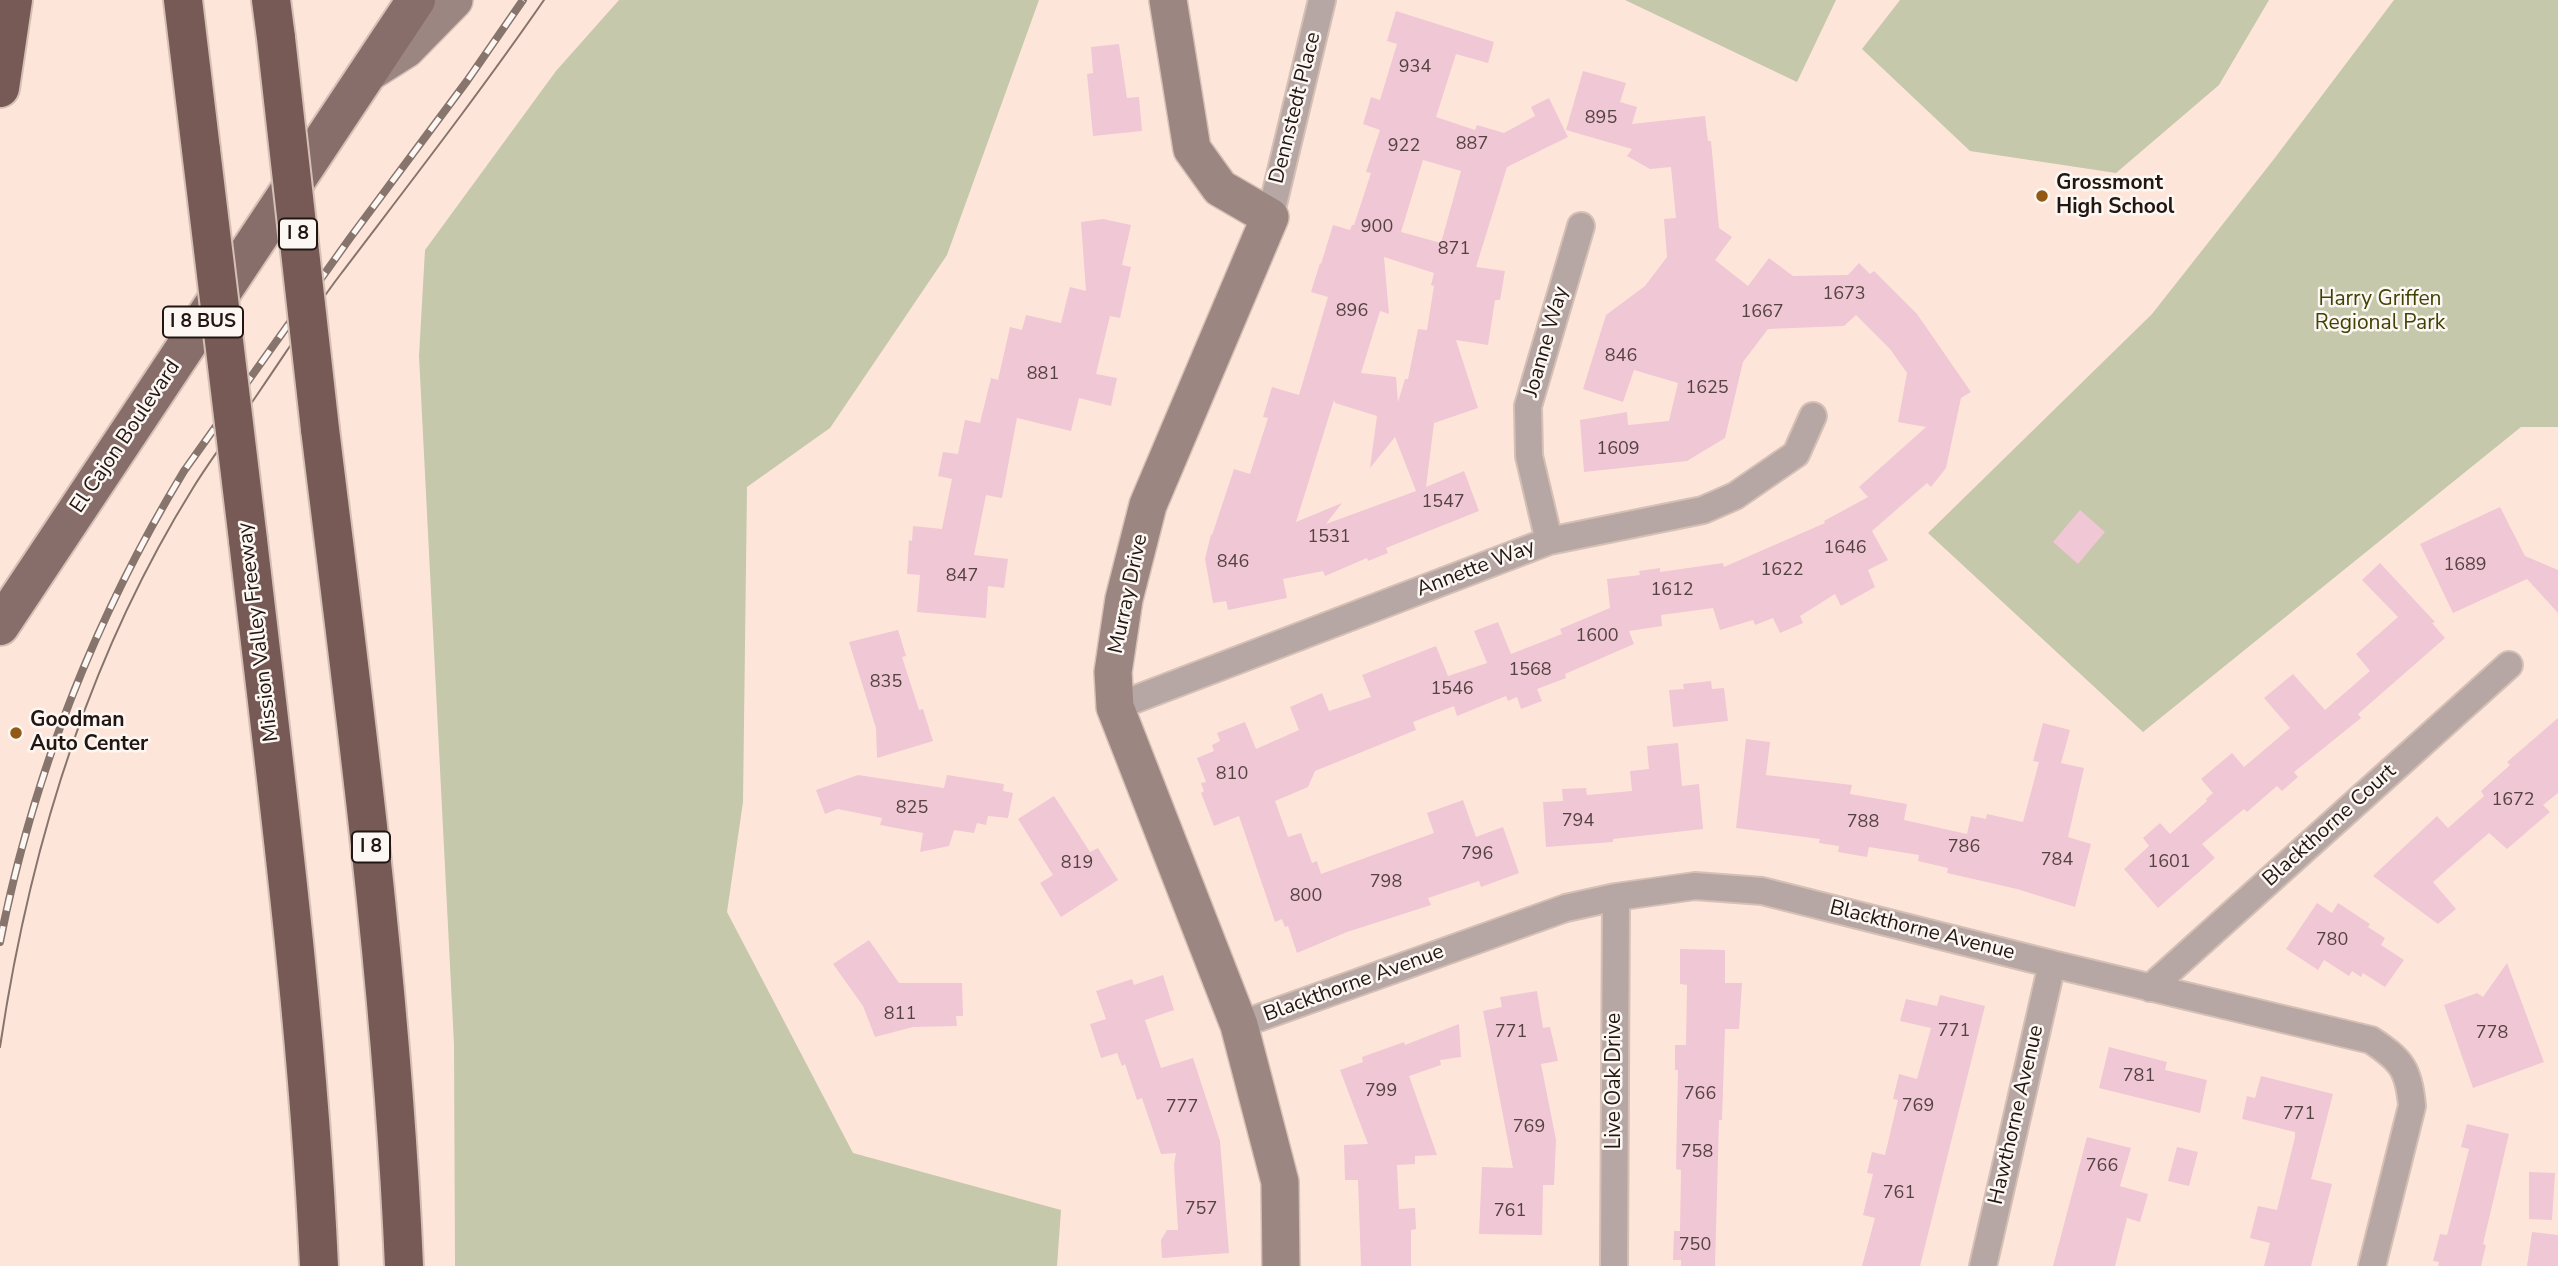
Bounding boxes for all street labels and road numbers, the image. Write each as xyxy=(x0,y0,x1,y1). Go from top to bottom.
street label: Dennstedt Place xyxy=(1265,30,1327,186)
road number: I 8 xyxy=(279,218,317,250)
street label: Joanne Way xyxy=(1519,284,1575,400)
road number: I 8 BUS xyxy=(163,306,243,338)
street label: El Cajon Boulevard xyxy=(66,356,186,518)
street label: Mission Valley Freeway xyxy=(233,521,285,743)
street label: Murray Drive xyxy=(1104,532,1154,656)
street label: Annette Way xyxy=(1413,535,1539,603)
street label: Blackthorne Court xyxy=(2258,760,2402,892)
road number: I 8 xyxy=(352,832,390,862)
street label: Blackthorne Avenue xyxy=(1827,896,2017,966)
street label: Blackthorne Avenue xyxy=(1260,940,1448,1028)
street label: Live Oak Drive xyxy=(1602,1013,1628,1149)
street label: Hawthorne Avenue xyxy=(1984,1023,2050,1207)

